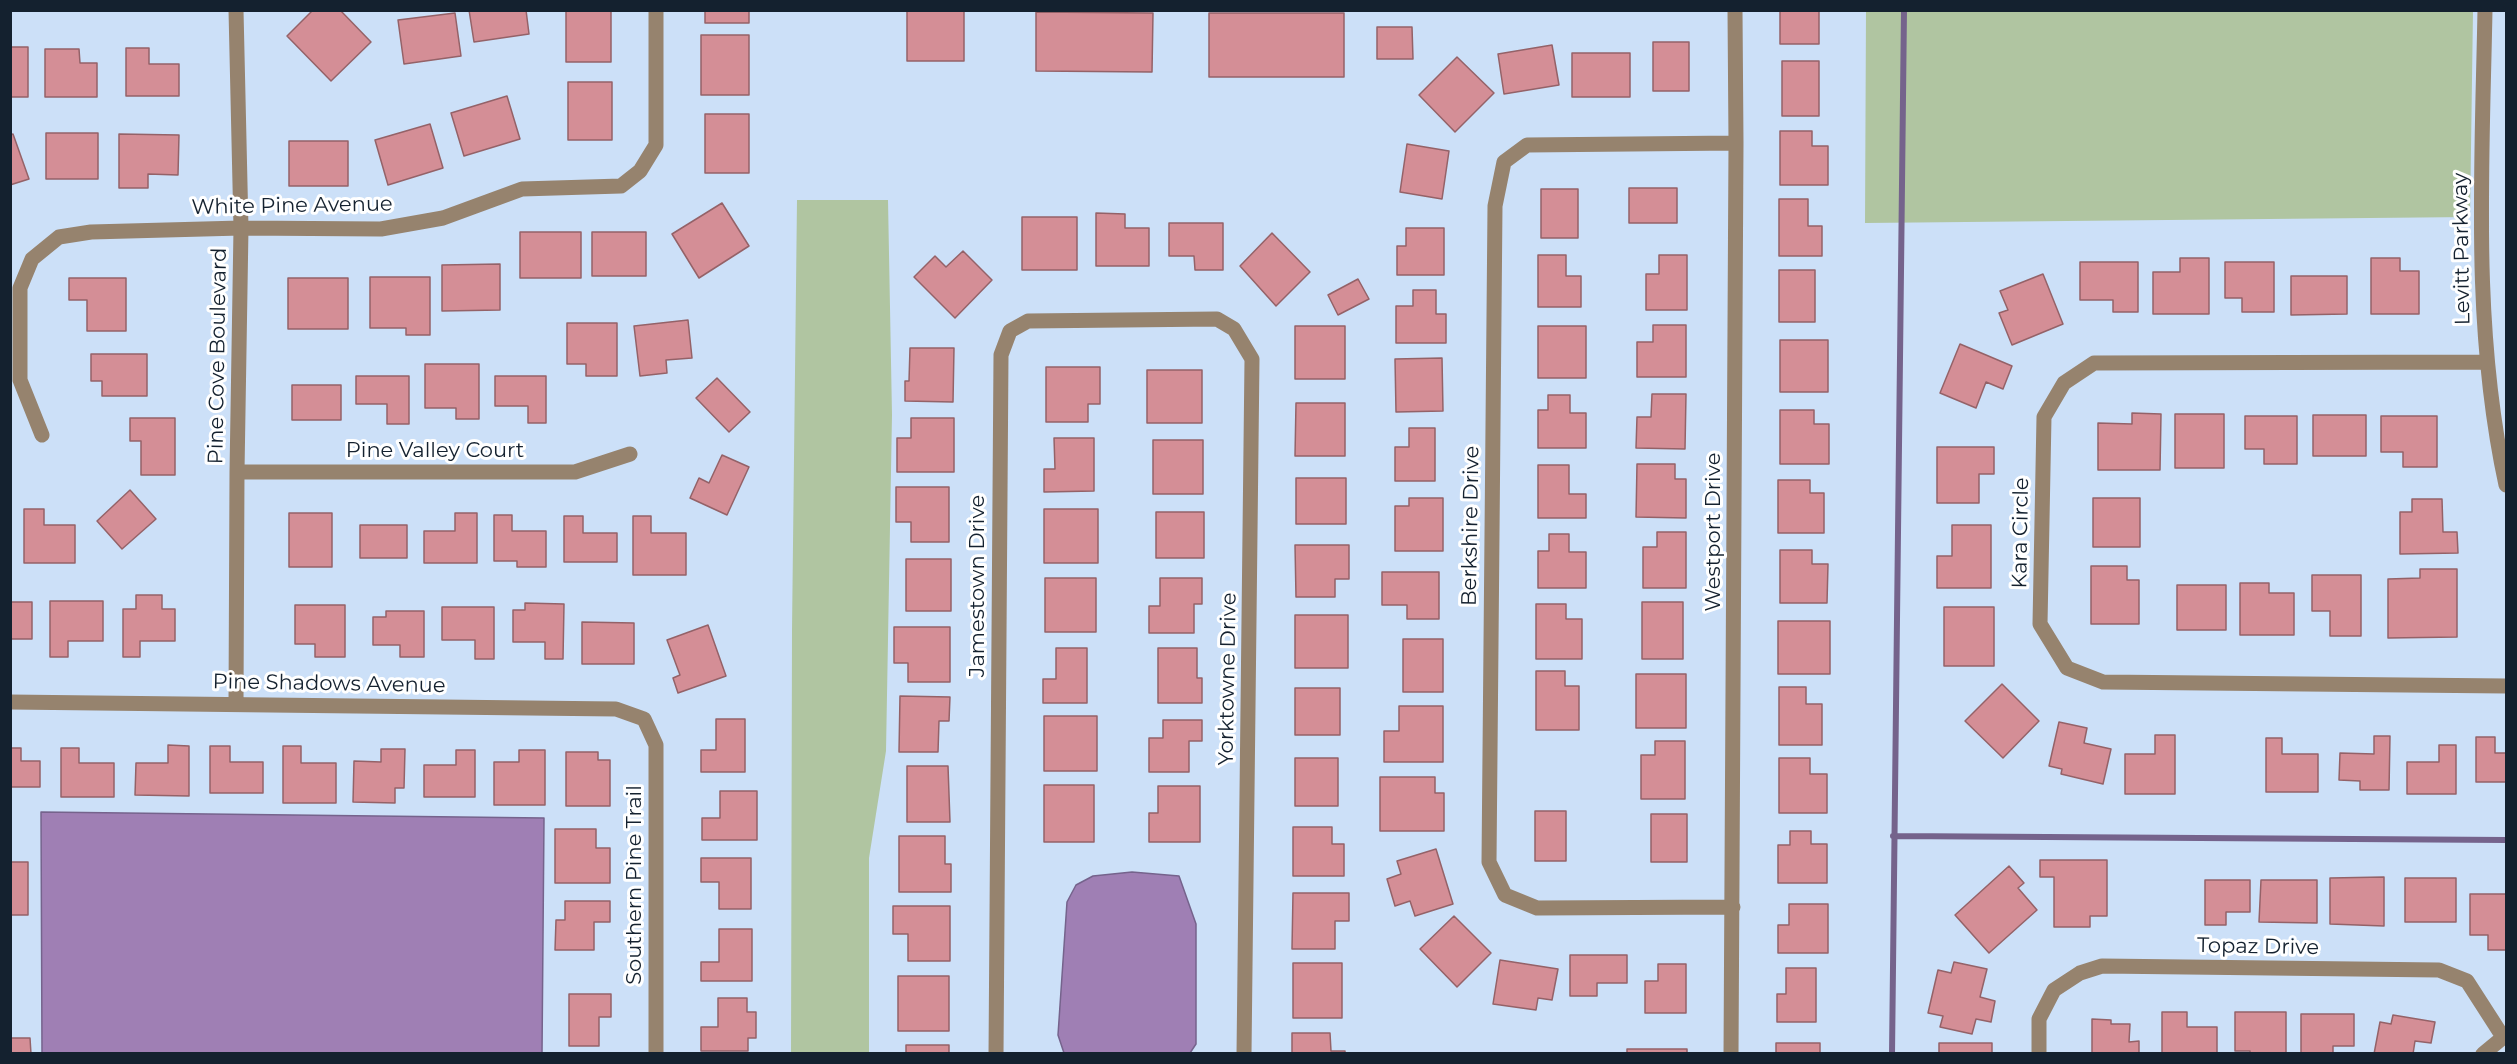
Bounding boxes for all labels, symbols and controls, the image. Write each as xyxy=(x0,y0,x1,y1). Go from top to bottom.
street label: Levitt Parkway xyxy=(2448,172,2476,326)
street label: White Pine Avenue xyxy=(191,192,393,220)
street label: Pine Cove Boulevard xyxy=(204,247,232,465)
street label: Pine Valley Court xyxy=(346,438,524,464)
street label: Berkshire Drive xyxy=(1457,446,1485,606)
street label: Westport Drive xyxy=(1701,453,1727,611)
street label: Kara Circle xyxy=(2007,477,2035,589)
street label: Jamestown Drive xyxy=(965,495,991,677)
street label: Yorktowne Drive xyxy=(1214,592,1242,766)
street label: Pine Shadows Avenue xyxy=(212,669,446,699)
street label: Southern Pine Trail xyxy=(622,785,648,985)
street label: Topaz Drive xyxy=(2197,933,2319,961)

